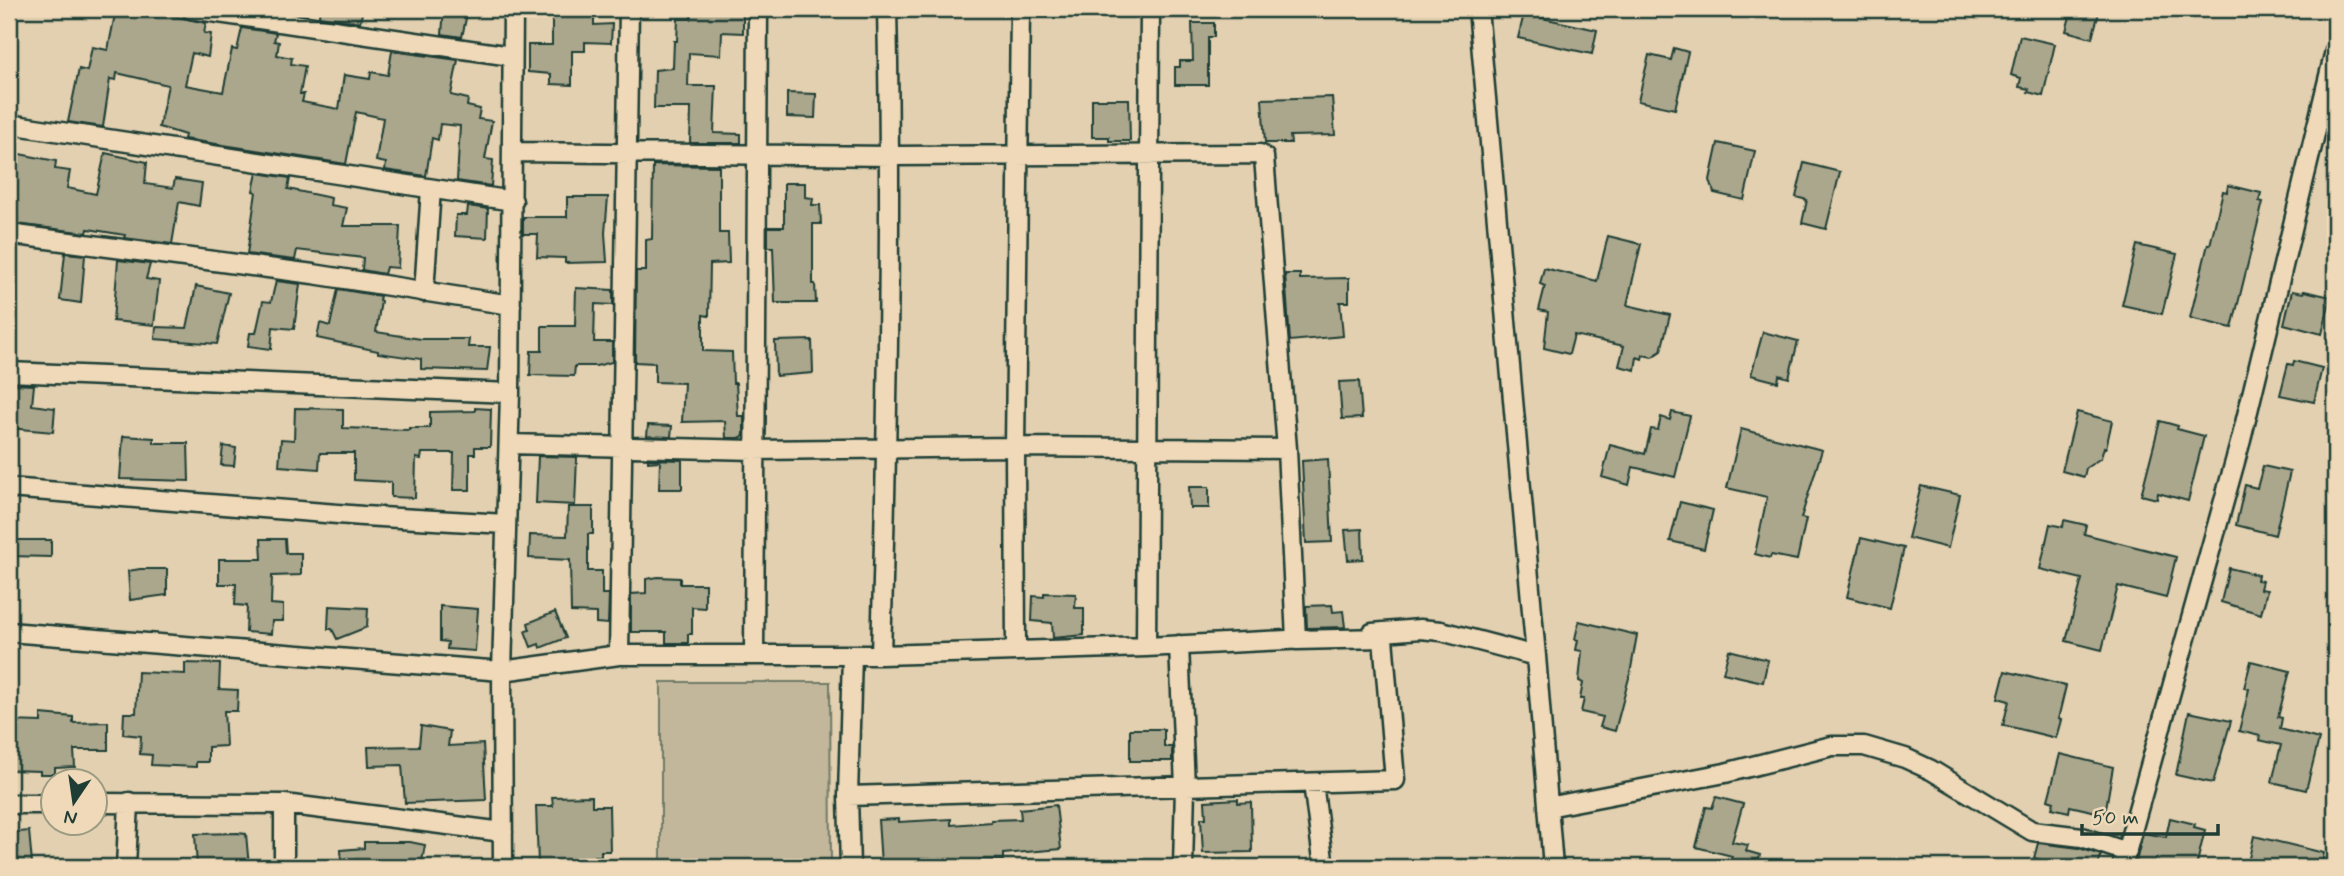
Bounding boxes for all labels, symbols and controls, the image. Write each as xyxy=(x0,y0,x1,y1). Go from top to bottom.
north arrow xyxy=(38,768,108,838)
scale bar xyxy=(2082,792,2218,836)
text: N xyxy=(62,803,79,831)
text: 50 m xyxy=(2092,804,2139,832)

